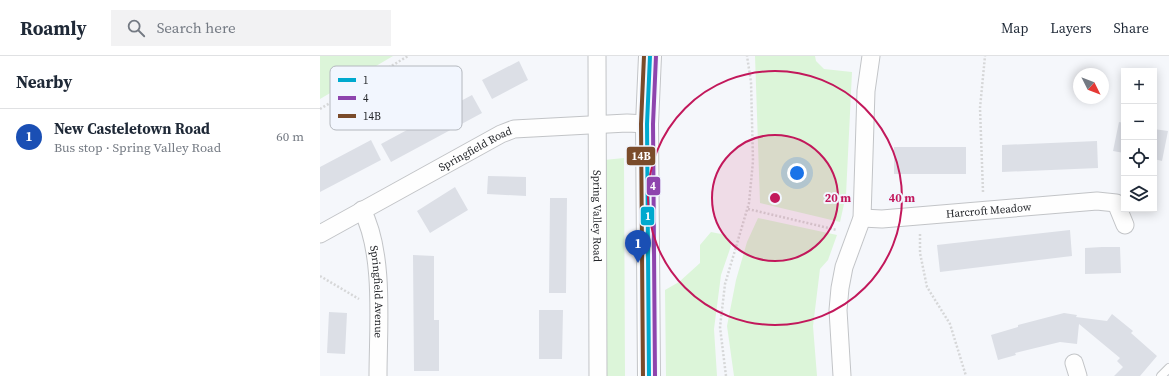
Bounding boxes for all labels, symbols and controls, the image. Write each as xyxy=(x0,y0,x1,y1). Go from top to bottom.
search box xyxy=(111,10,391,46)
text: Roamly xyxy=(20,15,87,41)
icon: search xyxy=(125,17,147,39)
text: Search here xyxy=(157,17,236,38)
text: Map xyxy=(1001,18,1028,38)
text: Layers xyxy=(1050,18,1092,38)
text: Share xyxy=(1114,18,1149,38)
legend xyxy=(330,66,462,130)
north arrow xyxy=(1073,68,1109,104)
map controls xyxy=(1121,68,1157,212)
button: + xyxy=(1121,68,1157,104)
text: Nearby xyxy=(16,70,72,94)
text: 1 xyxy=(363,73,369,88)
text: 4 xyxy=(363,91,369,106)
button: − xyxy=(1121,104,1157,140)
text: 14B xyxy=(363,109,381,124)
text: New Casteletown Road xyxy=(54,118,210,139)
street label: Springfield Road xyxy=(436,123,515,175)
text: 1 xyxy=(25,128,33,145)
text: 60 m xyxy=(276,128,304,145)
text: Bus stop · Spring Valley Road xyxy=(54,139,221,156)
button: locate xyxy=(1121,140,1157,176)
line badge: 14B xyxy=(626,146,656,166)
text: 14B xyxy=(631,149,651,164)
your location xyxy=(787,163,807,183)
street label: Spring Valley Road xyxy=(589,170,605,263)
line badge: 4 xyxy=(646,176,661,196)
button: layers xyxy=(1121,176,1157,212)
text: 4 xyxy=(650,179,656,194)
text: 20 m xyxy=(825,190,851,206)
text: 40 m xyxy=(889,190,915,206)
centre of rings xyxy=(768,191,782,205)
street label: Harcroft Meadow xyxy=(945,199,1033,222)
line badge: 1 xyxy=(640,206,655,226)
text: 1 xyxy=(645,209,651,224)
pin: 1 xyxy=(625,230,651,263)
street label: Springfield Avenue xyxy=(366,244,386,339)

